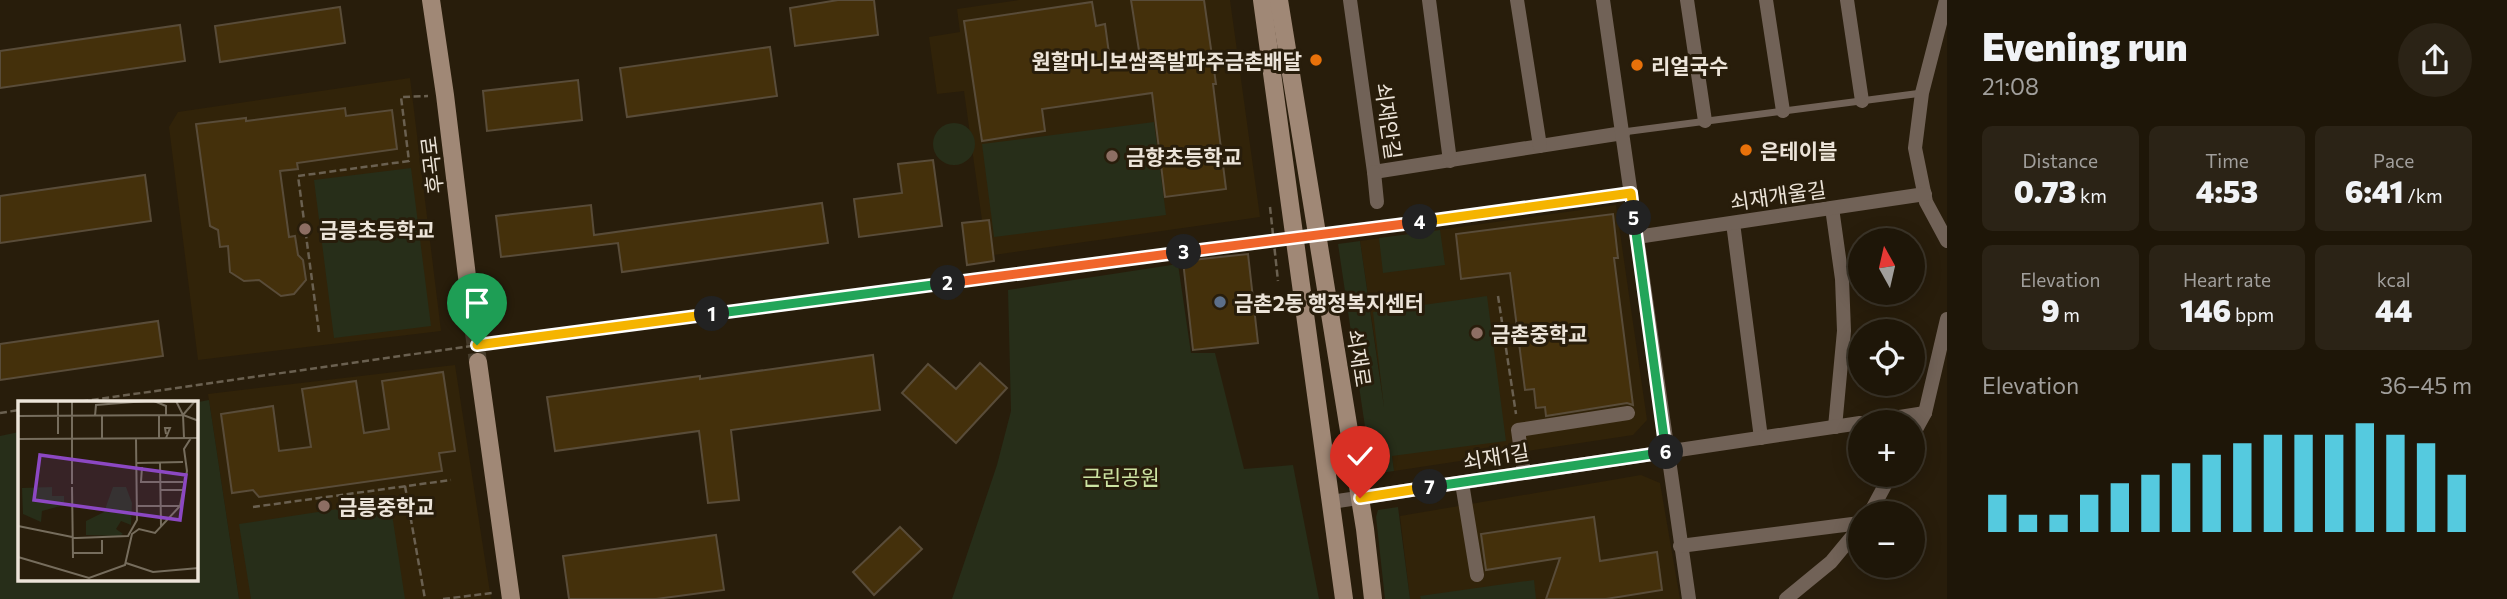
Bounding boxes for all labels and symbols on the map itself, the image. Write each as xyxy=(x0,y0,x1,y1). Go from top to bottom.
place label: 원할머니보쌈족발파주금촌배달 xyxy=(1032,48,1302,73)
marker: 원할머니보쌈족발파주금촌배달 xyxy=(1308,52,1324,68)
place label: 리얼국수 xyxy=(1651,53,1728,78)
marker: 리얼국수 xyxy=(1629,57,1645,73)
street label: 쇠재안길 xyxy=(1371,81,1407,161)
street label: 후곡로 xyxy=(415,135,447,195)
place label: 은테이블 xyxy=(1760,138,1837,163)
marker: 은테이블 xyxy=(1738,142,1754,158)
place label: 금향초등학교 xyxy=(1126,144,1242,169)
marker: 금향초등학교 xyxy=(1104,148,1120,164)
street label: 쇠재개울길 xyxy=(1728,176,1828,214)
pin: 5 xyxy=(1616,200,1652,235)
pin: 4 xyxy=(1402,204,1438,240)
place label: 금릉초등학교 xyxy=(319,217,435,242)
marker: 금릉초등학교 xyxy=(297,221,313,237)
north arrow xyxy=(1848,228,1925,304)
pin: 3 xyxy=(1166,234,1202,270)
pin: 2 xyxy=(930,266,965,300)
pin xyxy=(447,273,507,345)
place label: 금촌2동 행정복지센터 xyxy=(1234,290,1424,315)
marker: 금촌2동 행정복지센터 xyxy=(1212,294,1228,310)
pin: 1 xyxy=(694,296,730,332)
place label: 금촌중학교 xyxy=(1491,321,1588,346)
marker: 금촌중학교 xyxy=(1469,325,1485,341)
street label: 쇠재로 xyxy=(1343,327,1377,389)
inset map xyxy=(18,401,198,582)
pin xyxy=(1330,426,1390,498)
pin: 6 xyxy=(1648,434,1684,470)
street label: 쇠재1길 xyxy=(1461,438,1531,474)
park label: 근린공원 xyxy=(1082,464,1160,489)
pin: 7 xyxy=(1412,470,1448,504)
place label: 금릉중학교 xyxy=(338,494,435,519)
marker: 금릉중학교 xyxy=(316,498,332,514)

